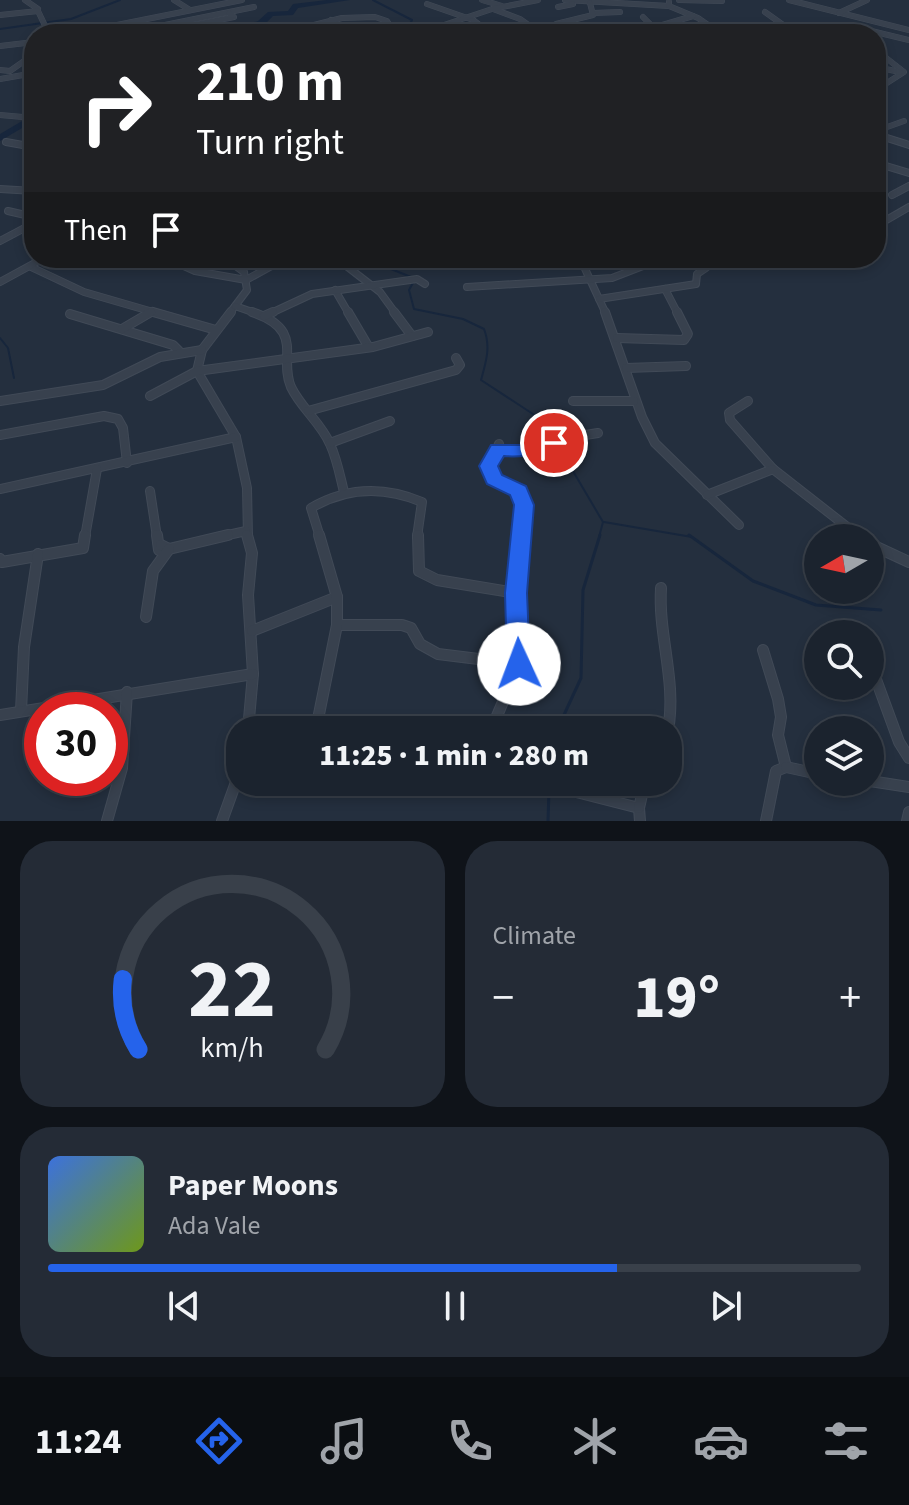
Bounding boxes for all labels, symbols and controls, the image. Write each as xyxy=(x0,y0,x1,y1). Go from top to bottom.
text: 210 m xyxy=(196,43,344,122)
icon: right xyxy=(64,56,168,160)
text: Turn right xyxy=(196,117,344,168)
icon: arrive xyxy=(144,208,188,252)
text: Then xyxy=(64,209,128,252)
pin xyxy=(520,409,588,477)
icon: arrive xyxy=(532,421,576,465)
north arrow xyxy=(804,524,884,604)
map controls xyxy=(804,524,884,796)
button: search xyxy=(804,620,884,700)
position arrow xyxy=(477,622,561,706)
speed limit sign: 30 xyxy=(24,692,128,796)
button: layers xyxy=(804,716,884,796)
text: 11:25 · 1 min · 280 m xyxy=(319,734,589,777)
text: Climate xyxy=(493,917,576,954)
text: 22 xyxy=(188,931,276,1049)
text: 19° xyxy=(634,956,720,1041)
text: − xyxy=(493,967,514,1030)
text: + xyxy=(839,967,861,1030)
text: km/h xyxy=(201,1028,264,1068)
text: Paper Moons xyxy=(168,1164,338,1207)
text: Ada Vale xyxy=(168,1207,260,1244)
icon: previous xyxy=(162,1284,206,1328)
icon: pause xyxy=(433,1284,477,1328)
icon: next xyxy=(704,1284,748,1328)
icon: directions xyxy=(191,1413,247,1469)
icon: music xyxy=(316,1413,372,1469)
icon: phone xyxy=(442,1413,498,1469)
icon: climate xyxy=(567,1413,623,1469)
icon: car xyxy=(693,1413,749,1469)
icon: filters xyxy=(818,1413,874,1469)
text: 11:24 xyxy=(35,1416,122,1467)

